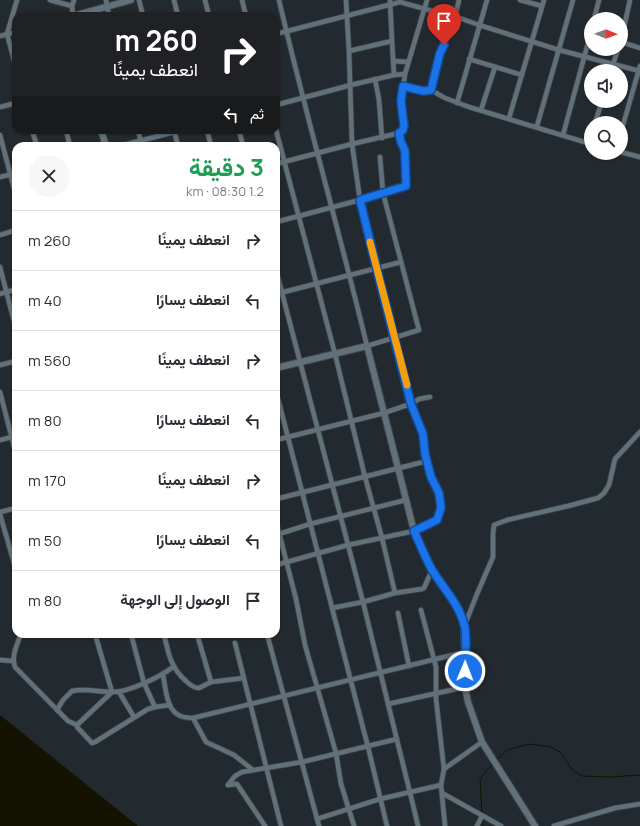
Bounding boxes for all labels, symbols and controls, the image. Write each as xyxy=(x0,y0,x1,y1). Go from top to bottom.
pin xyxy=(427,4,461,45)
icon: arrive xyxy=(433,10,455,32)
north arrow xyxy=(584,12,628,56)
map controls xyxy=(584,12,628,160)
text: 260 m xyxy=(115,21,198,59)
icon: right xyxy=(212,28,264,80)
text: انعطف يمينًا xyxy=(113,57,198,81)
button: sound xyxy=(584,64,628,108)
text: ثم xyxy=(250,103,264,124)
icon: left xyxy=(220,104,242,126)
button: search xyxy=(584,116,628,160)
text: 3 دقيقة xyxy=(189,150,264,183)
button: close xyxy=(28,155,70,197)
text: 1.2 km · 08:30 xyxy=(186,182,264,200)
text: انعطف يمينًا xyxy=(158,229,230,250)
text: 260 m xyxy=(28,230,71,251)
icon: right xyxy=(242,230,264,252)
text: انعطف يسارًا xyxy=(156,289,230,310)
text: 40 m xyxy=(28,290,62,311)
icon: left xyxy=(242,290,264,312)
text: انعطف يمينًا xyxy=(158,349,230,370)
text: 560 m xyxy=(28,350,71,371)
icon: right xyxy=(242,350,264,372)
text: انعطف يسارًا xyxy=(156,409,230,430)
text: 80 m xyxy=(28,410,62,431)
icon: left xyxy=(242,410,264,432)
text: انعطف يمينًا xyxy=(158,469,230,490)
text: 170 m xyxy=(28,470,66,491)
icon: right xyxy=(242,470,264,492)
text: انعطف يسارًا xyxy=(156,529,230,550)
text: 50 m xyxy=(28,530,62,551)
icon: left xyxy=(242,530,264,552)
text: الوصول إلى الوجهة xyxy=(120,589,230,610)
text: 80 m xyxy=(28,590,62,611)
icon: arrive xyxy=(242,590,264,612)
position arrow xyxy=(444,650,486,692)

